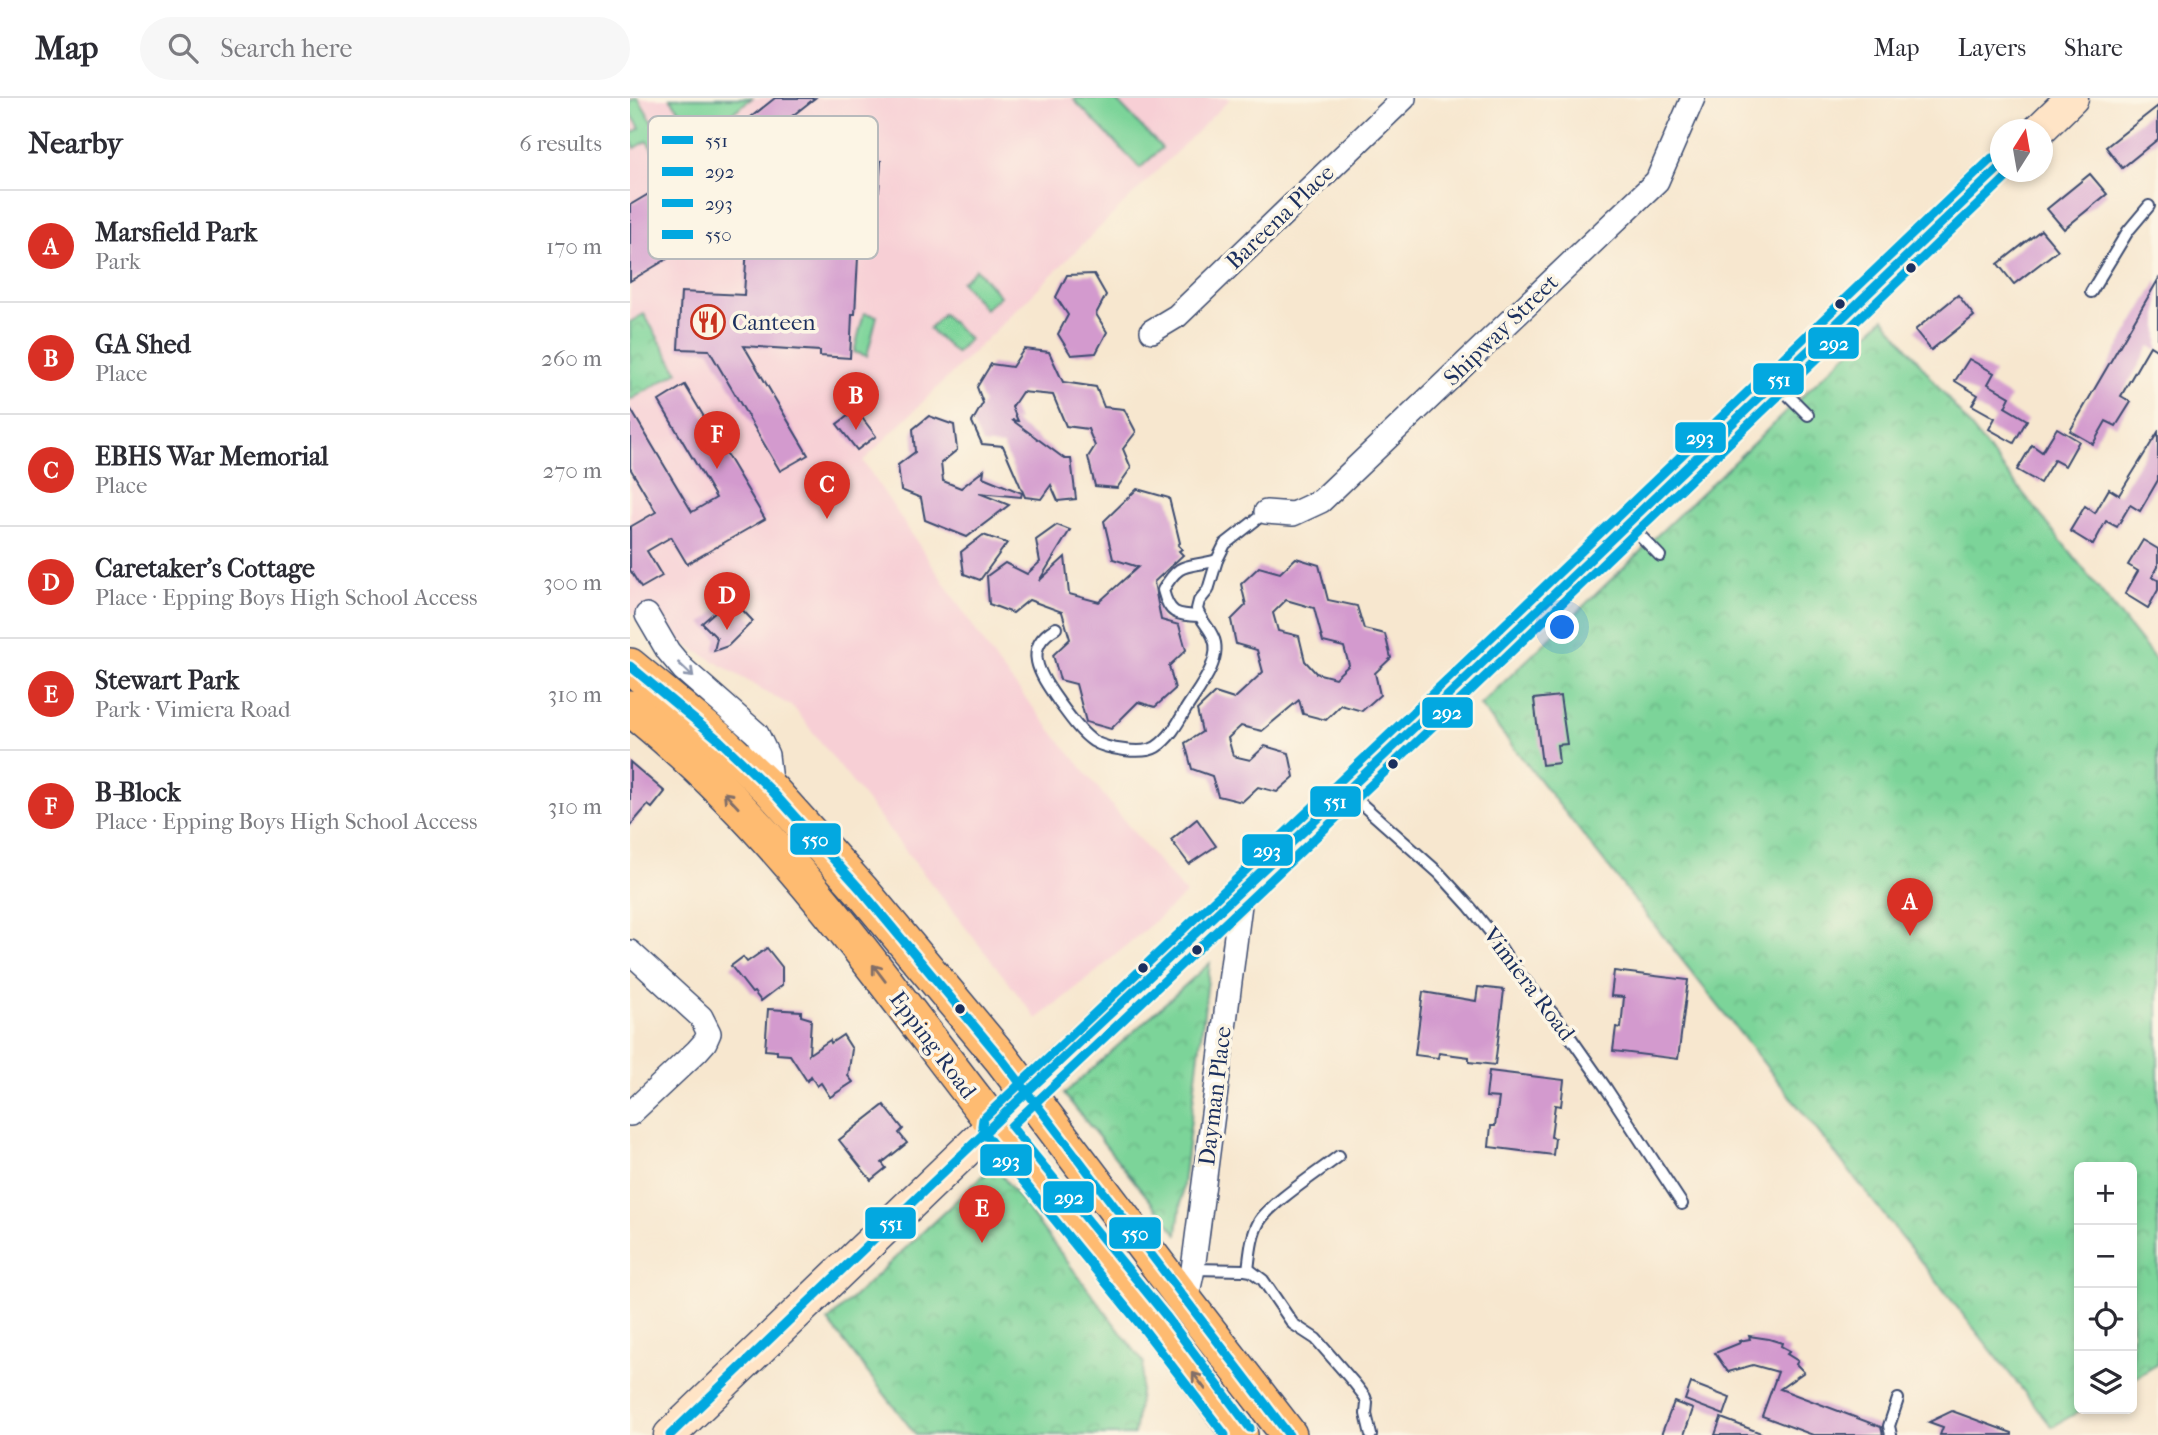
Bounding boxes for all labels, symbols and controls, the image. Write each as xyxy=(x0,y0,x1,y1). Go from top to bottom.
search box xyxy=(140,17,630,80)
text: Map xyxy=(35,29,98,68)
icon: search xyxy=(164,29,202,67)
text: Search here xyxy=(220,33,352,64)
text: Map xyxy=(1874,34,1920,62)
text: Layers xyxy=(1958,34,2026,62)
text: Share xyxy=(2064,34,2123,62)
legend xyxy=(648,116,878,259)
north arrow xyxy=(1990,119,2053,182)
text: Nearby xyxy=(28,126,123,161)
text: 6 results xyxy=(519,130,602,157)
text: 551 xyxy=(705,130,728,152)
street label: Bareena Place xyxy=(1221,159,1339,275)
text: 292 xyxy=(705,161,735,183)
text: 293 xyxy=(705,193,733,215)
text: Marsfield Park xyxy=(95,217,257,248)
text: 550 xyxy=(705,224,732,246)
text: A xyxy=(44,233,58,260)
text: 170 m xyxy=(546,233,602,260)
text: Park xyxy=(95,248,141,275)
unlabelled marker xyxy=(1904,261,1918,275)
street label: Shipway Street xyxy=(1438,269,1564,391)
unlabelled marker xyxy=(1833,297,1847,311)
restaurant icon: Canteen xyxy=(689,303,727,341)
place label: Canteen xyxy=(732,309,816,336)
line badge: 292 xyxy=(1807,326,1860,360)
text: GA Shed xyxy=(95,329,191,360)
text: 292 xyxy=(1819,333,1849,355)
text: B xyxy=(44,345,58,372)
text: 260 m xyxy=(541,345,602,372)
text: Place xyxy=(95,360,147,387)
line badge: 551 xyxy=(1752,362,1805,396)
text: 551 xyxy=(1767,369,1791,391)
pin: B xyxy=(833,372,879,430)
pin: F xyxy=(694,411,740,469)
line badge: 293 xyxy=(1674,421,1727,454)
text: 293 xyxy=(1686,427,1714,449)
text: EBHS War Memorial xyxy=(95,441,328,472)
text: C xyxy=(43,457,59,484)
text: 270 m xyxy=(542,457,602,484)
pin: C xyxy=(804,461,850,519)
text: Place xyxy=(95,472,147,499)
text: Caretaker's Cottage xyxy=(95,553,315,584)
text: D xyxy=(42,569,60,596)
text: 300 m xyxy=(543,569,602,596)
pin: D xyxy=(704,572,750,630)
text: Place · Epping Boys High School Access xyxy=(95,584,477,611)
your location xyxy=(1545,610,1579,644)
one-way arrow xyxy=(677,662,694,679)
text: Stewart Park xyxy=(95,665,239,696)
text: E xyxy=(44,681,58,708)
text: 310 m xyxy=(548,681,602,708)
text: Park · Vimiera Road xyxy=(95,696,291,723)
line badge: 292 xyxy=(1421,696,1474,729)
text: 292 xyxy=(1432,702,1462,724)
unlabelled marker xyxy=(1386,757,1400,771)
text: B-Block xyxy=(95,777,181,808)
line badge: 551 xyxy=(1309,785,1362,818)
text: 551 xyxy=(1323,791,1347,813)
one-way arrow xyxy=(723,792,740,809)
text: F xyxy=(45,793,57,820)
text: 310 m xyxy=(548,793,602,820)
text: Place · Epping Boys High School Access xyxy=(95,808,477,835)
line badge: 550 xyxy=(789,822,842,856)
text: 550 xyxy=(802,829,828,851)
line badge: 293 xyxy=(1241,833,1294,867)
text: 293 xyxy=(1253,840,1281,862)
pin: A xyxy=(1887,878,1933,936)
street label: Vimiera Road xyxy=(1477,921,1581,1047)
unlabelled marker xyxy=(1190,943,1204,957)
unlabelled marker xyxy=(1136,961,1150,975)
one-way arrow xyxy=(872,964,886,983)
street label: Epping Road xyxy=(884,986,982,1104)
unlabelled marker xyxy=(953,1002,967,1016)
street label: Dayman Place xyxy=(1193,1025,1237,1167)
line badge: 293 xyxy=(979,1143,1033,1177)
text: 293 xyxy=(992,1150,1020,1172)
map controls xyxy=(2074,1162,2137,1414)
button: + xyxy=(2074,1162,2137,1225)
line badge: 292 xyxy=(1042,1180,1095,1214)
pin: E xyxy=(959,1185,1005,1243)
text: 292 xyxy=(1054,1187,1084,1209)
line badge: 551 xyxy=(864,1206,917,1240)
text: 551 xyxy=(879,1213,903,1235)
line badge: 550 xyxy=(1108,1216,1162,1250)
text: 550 xyxy=(1122,1223,1148,1245)
button: − xyxy=(2074,1225,2137,1288)
button: locate xyxy=(2074,1288,2137,1351)
button: layers xyxy=(2074,1351,2137,1414)
one-way arrow xyxy=(1191,1372,1206,1390)

